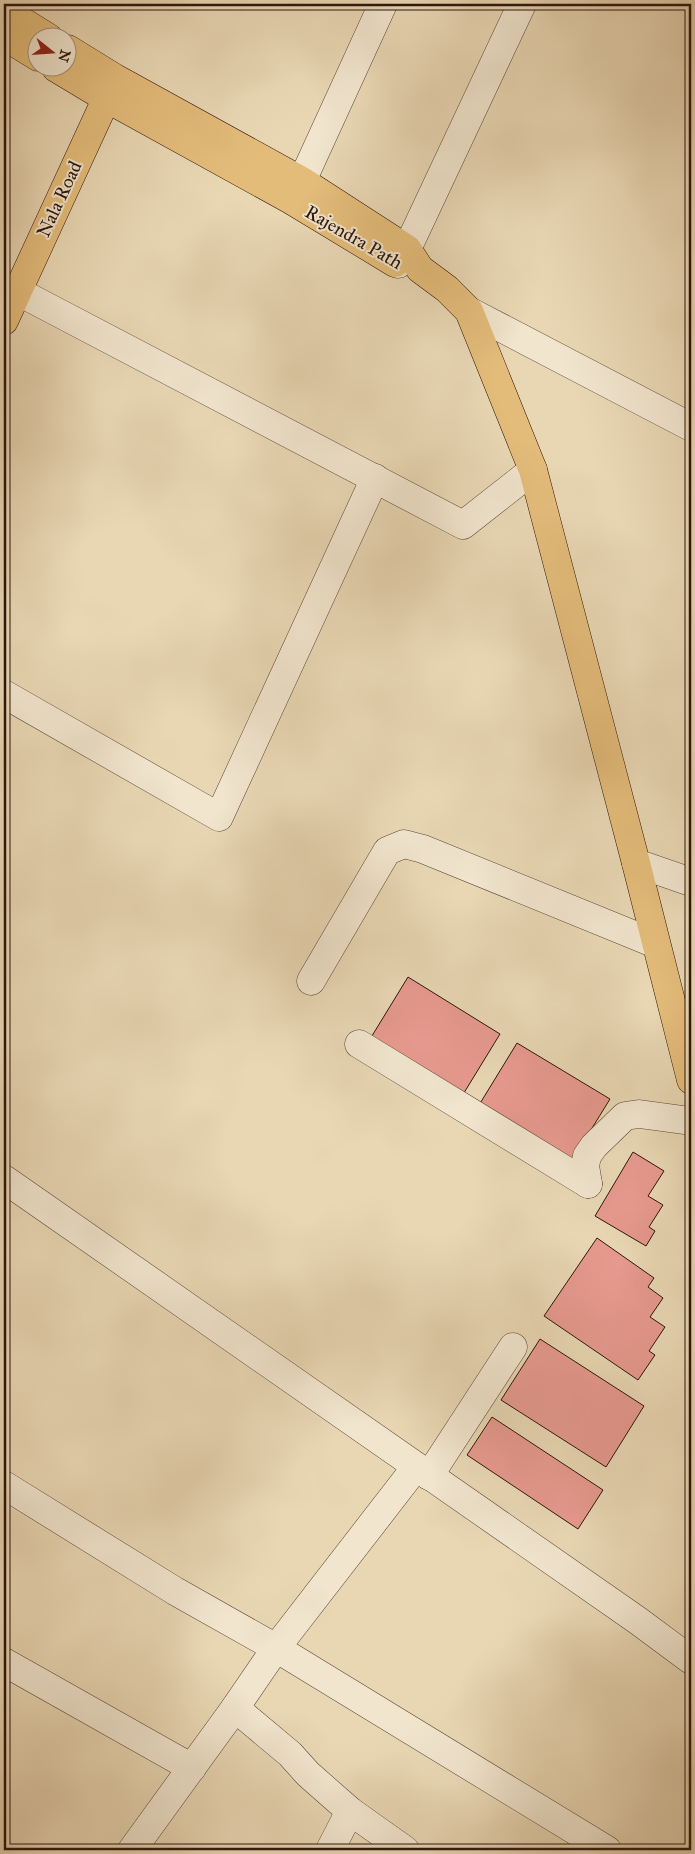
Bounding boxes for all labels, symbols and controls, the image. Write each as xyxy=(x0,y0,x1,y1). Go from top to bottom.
north arrow xyxy=(28,28,78,78)
text: N xyxy=(54,47,74,64)
street label: Nala Road xyxy=(31,157,87,241)
street label: Rajendra Path xyxy=(301,200,407,274)

